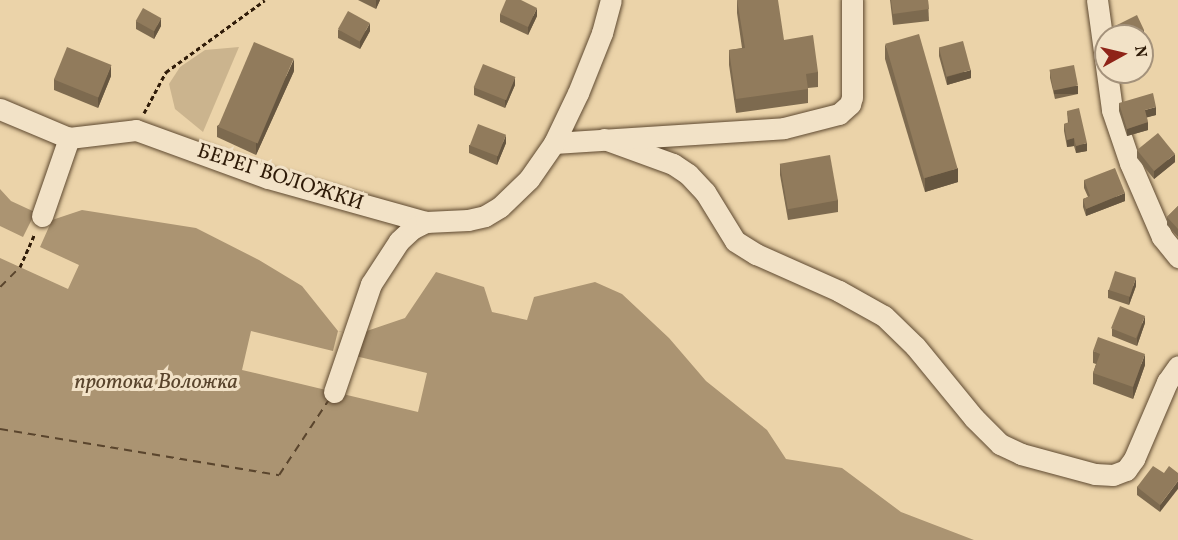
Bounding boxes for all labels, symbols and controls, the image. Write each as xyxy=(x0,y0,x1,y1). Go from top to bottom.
north arrow xyxy=(1094,24,1154,84)
text: N xyxy=(1128,44,1152,59)
street label: БЕРЕГ ВОЛОЖКИ xyxy=(193,139,367,217)
water label: протока Воложка xyxy=(74,370,238,396)

